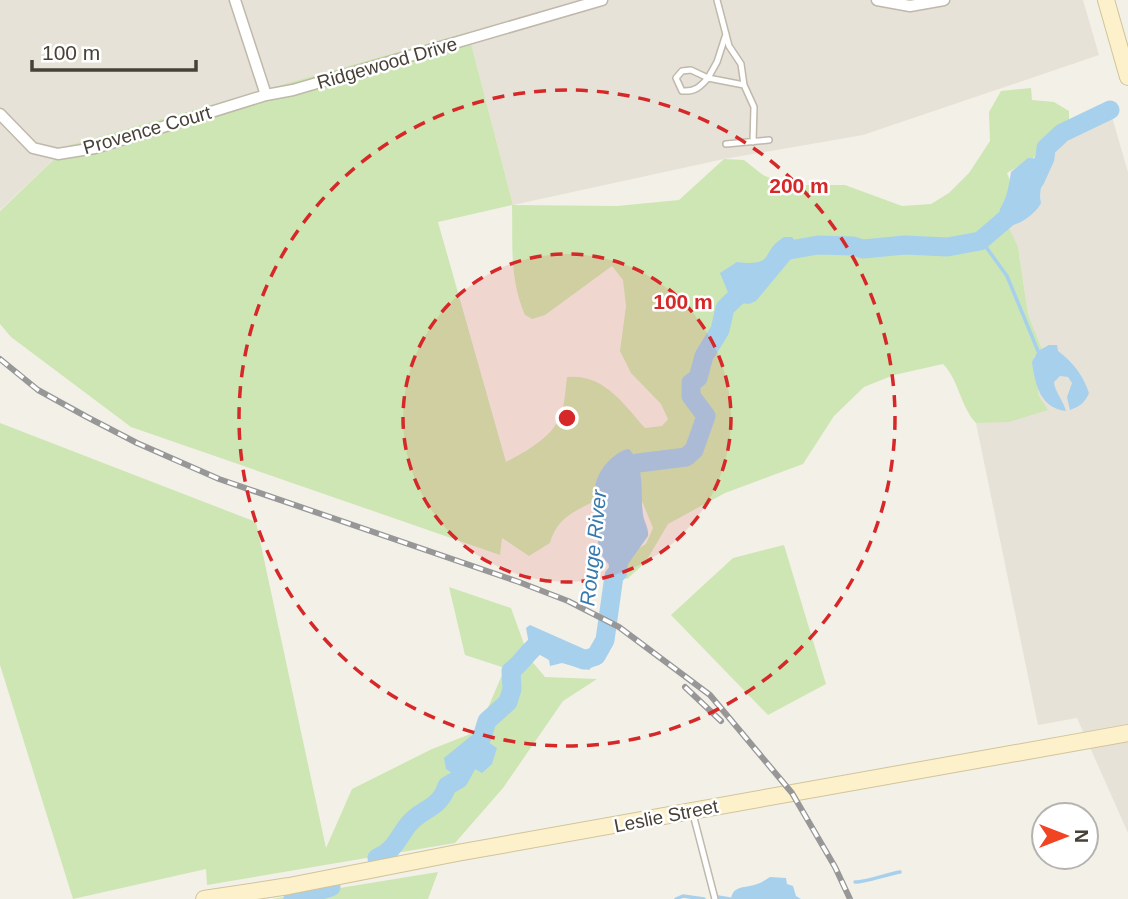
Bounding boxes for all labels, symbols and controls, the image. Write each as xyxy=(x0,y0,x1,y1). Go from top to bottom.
scale bar xyxy=(32,28,196,72)
street label: Ridgewood Drive xyxy=(315,33,459,93)
text: 100 m xyxy=(42,41,100,64)
street label: Provence Court xyxy=(81,102,214,158)
text: 200 m xyxy=(769,174,829,197)
text: 100 m xyxy=(653,290,713,313)
centre of rings xyxy=(555,406,579,430)
water label: Rouge River xyxy=(575,488,611,607)
street label: Leslie Street xyxy=(612,795,721,836)
north arrow xyxy=(1030,801,1100,871)
text: N xyxy=(1071,829,1092,843)

